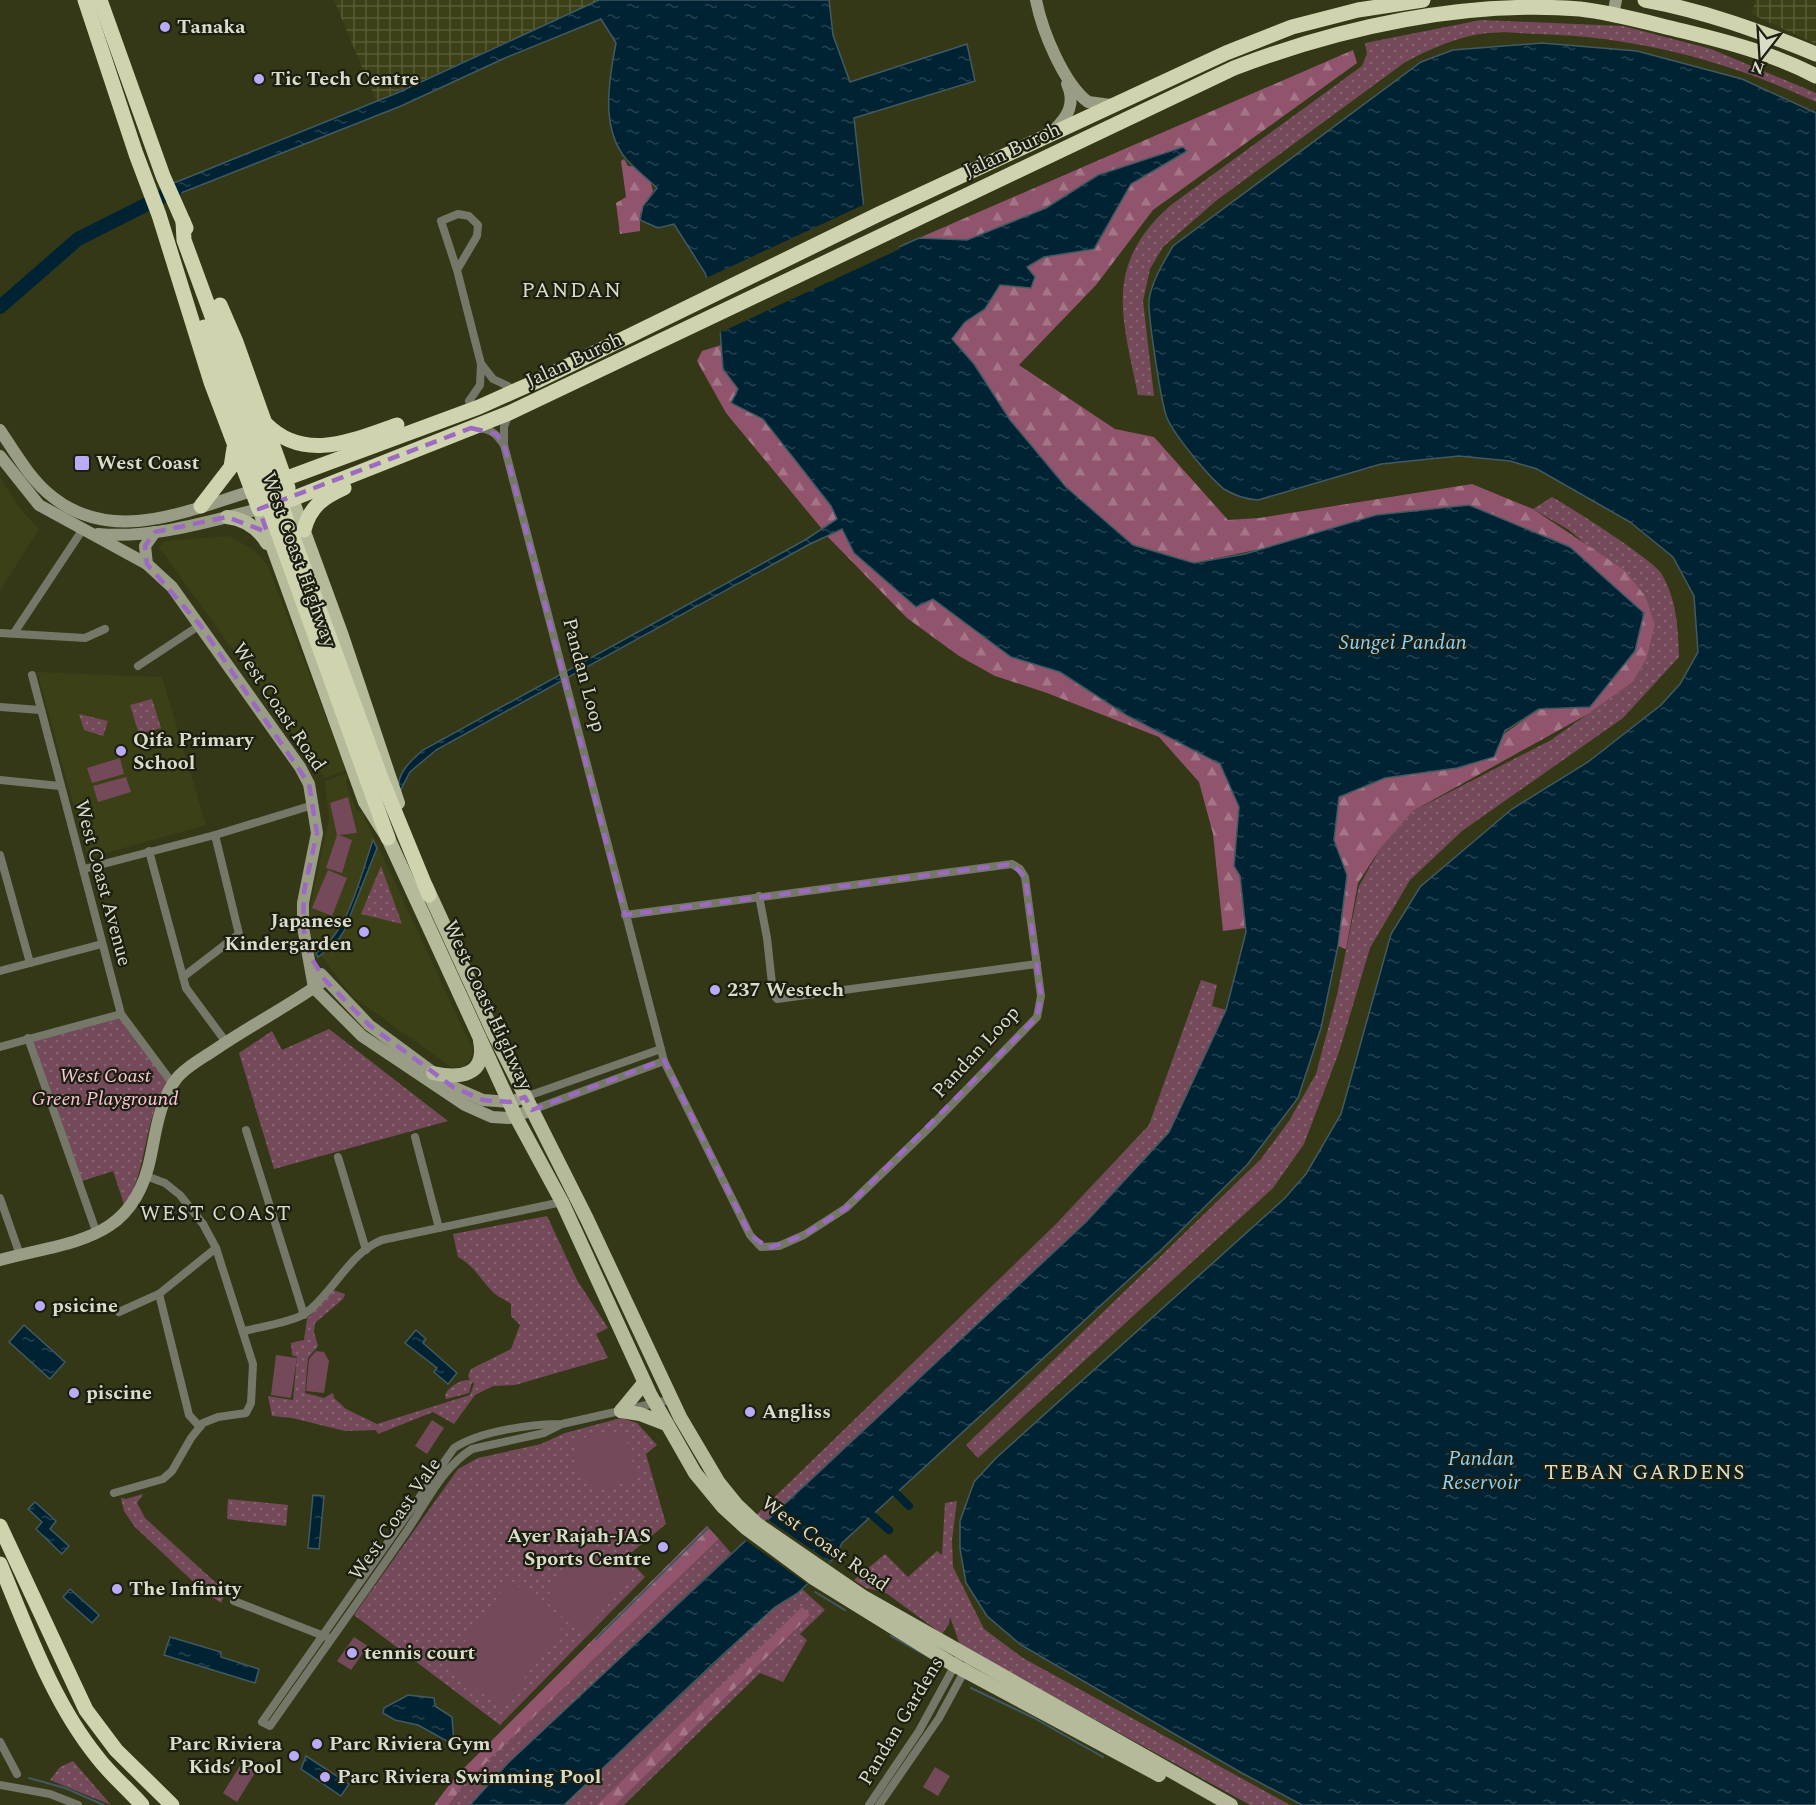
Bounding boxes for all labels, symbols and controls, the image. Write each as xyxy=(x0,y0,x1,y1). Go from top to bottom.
place label: Tanaka xyxy=(177,12,246,42)
marker: Tanaka xyxy=(158,20,172,34)
north arrow xyxy=(1732,24,1792,84)
text: N xyxy=(1748,54,1768,81)
place label: Tic Tech Centre xyxy=(271,64,419,94)
marker: Tic Tech Centre xyxy=(252,72,266,86)
street label: Jalan Buroh xyxy=(959,114,1065,186)
district label: PANDAN xyxy=(521,275,623,307)
street label: Jalan Buroh xyxy=(521,324,627,396)
place label: West Coast xyxy=(96,448,200,478)
marker: West Coast xyxy=(73,454,91,472)
street label: West Coast Highway xyxy=(253,468,345,653)
street label: Pandan Loop xyxy=(554,615,614,735)
water label: Sungei Pandan xyxy=(1339,627,1467,659)
street label: West Coast Road xyxy=(225,636,333,778)
place label: Qifa Primary School xyxy=(133,725,255,778)
marker: Qifa Primary School xyxy=(114,744,128,758)
street label: West Coast Avenue xyxy=(66,796,140,970)
place label: Japanese Kindergarden xyxy=(224,906,352,959)
street label: West Coast Highway xyxy=(436,915,541,1096)
marker: Japanese Kindergarden xyxy=(357,925,371,939)
place label: 237 Westech xyxy=(727,975,844,1005)
marker: 237 Westech xyxy=(708,983,722,997)
street label: Pandan Loop xyxy=(925,999,1027,1105)
park label: West Coast Green Playground xyxy=(32,1061,178,1114)
district label: WEST COAST xyxy=(140,1198,292,1230)
place label: psicine xyxy=(52,1291,118,1321)
marker: psicine xyxy=(33,1299,47,1313)
place label: piscine xyxy=(86,1378,152,1408)
marker: piscine xyxy=(67,1386,81,1400)
place label: Angliss xyxy=(762,1397,831,1427)
marker: Angliss xyxy=(743,1405,757,1419)
water label: Pandan Reservoir xyxy=(1441,1443,1521,1499)
street label: West Coast Vale xyxy=(341,1451,449,1587)
district label: TEBAN GARDENS xyxy=(1544,1457,1746,1489)
street label: West Coast Road xyxy=(755,1489,895,1599)
place label: Ayer Rajah-JAS Sports Centre xyxy=(507,1521,651,1574)
marker: Ayer Rajah-JAS Sports Centre xyxy=(656,1540,670,1554)
place label: The Infinity xyxy=(129,1574,243,1604)
marker: The Infinity xyxy=(110,1582,124,1596)
place label: tennis court xyxy=(364,1638,475,1668)
marker: tennis court xyxy=(345,1646,359,1660)
street label: Pandan Gardens xyxy=(851,1651,951,1791)
place label: Parc Riviera Kids‘ Pool xyxy=(169,1729,283,1782)
place label: Parc Riviera Gym xyxy=(329,1729,491,1759)
marker: Parc Riviera Gym xyxy=(310,1737,324,1751)
marker: Parc Riviera Kids‘ Pool xyxy=(287,1749,301,1763)
place label: Parc Riviera Swimming Pool xyxy=(337,1762,601,1792)
marker: Parc Riviera Swimming Pool xyxy=(318,1770,332,1784)

